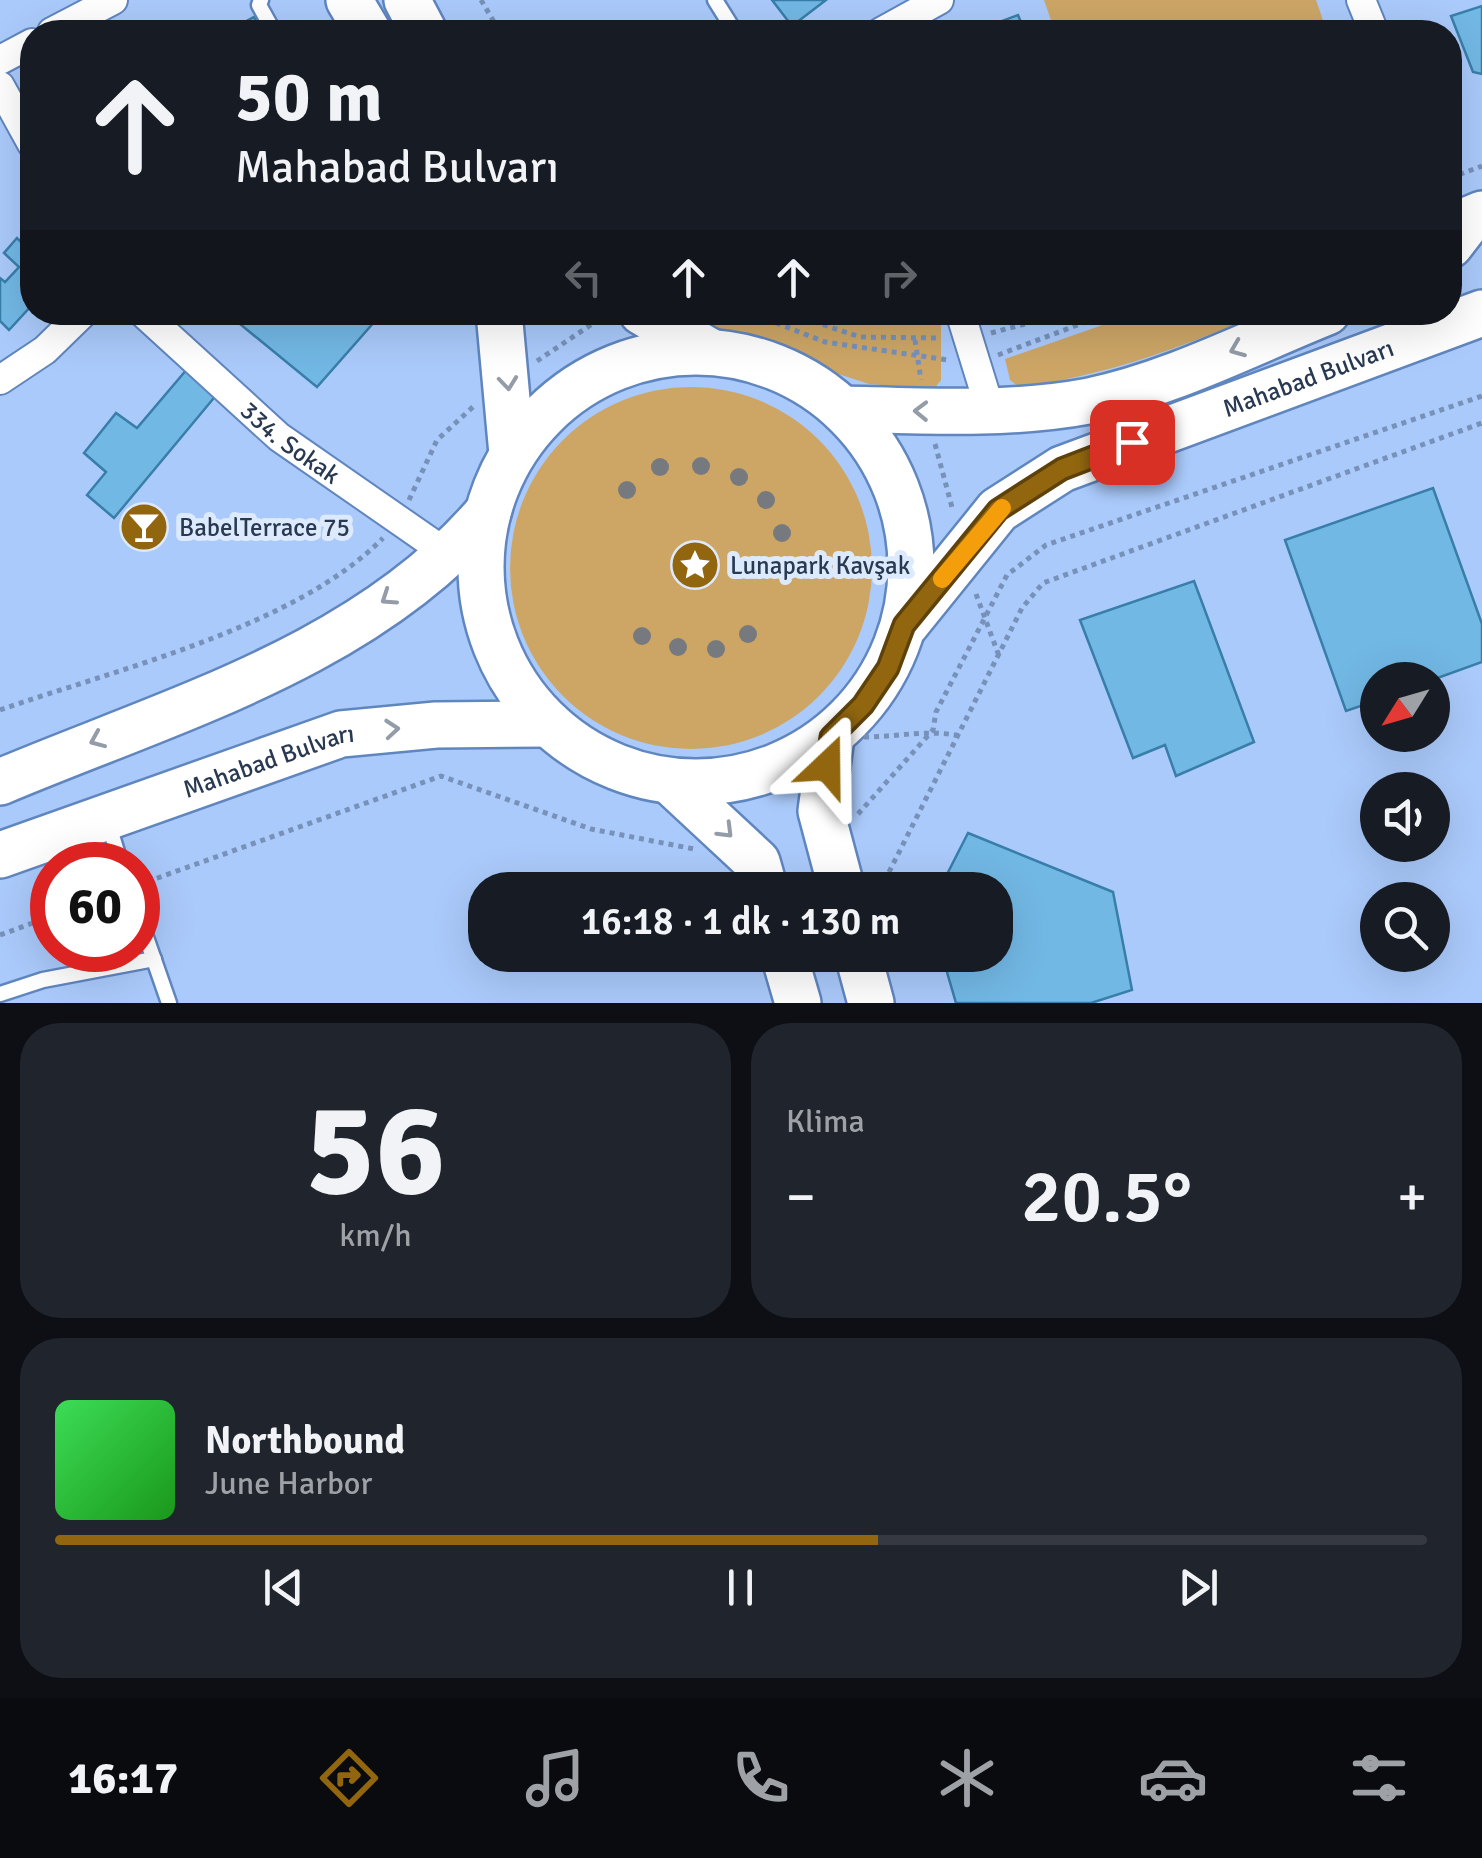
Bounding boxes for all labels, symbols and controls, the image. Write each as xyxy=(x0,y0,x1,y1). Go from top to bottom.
text: 50 m xyxy=(235,54,383,140)
icon: ahead xyxy=(70,60,200,190)
text: Mahabad Bulvarı xyxy=(235,140,559,195)
icon: left xyxy=(556,250,611,305)
icon: ahead xyxy=(661,250,716,305)
icon: ahead xyxy=(766,250,821,305)
icon: right xyxy=(871,250,926,305)
street label: Mahabad Bulvarı xyxy=(1218,332,1398,424)
one-way arrow xyxy=(1229,337,1246,357)
one-way arrow xyxy=(497,376,518,392)
street label: 334. Sokak xyxy=(234,395,346,491)
one-way arrow xyxy=(913,400,928,422)
pin xyxy=(1090,400,1175,485)
icon: arrive xyxy=(1105,415,1160,470)
bar icon: BabelTerrace 75 xyxy=(118,501,170,553)
place label: BabelTerrace 75 xyxy=(179,512,350,543)
place icon: Lunapark Kavşak xyxy=(669,539,721,591)
place label: Lunapark Kavşak xyxy=(730,550,911,581)
one-way arrow xyxy=(381,586,399,605)
north arrow xyxy=(1360,662,1450,752)
map controls xyxy=(1360,662,1450,972)
position arrow xyxy=(775,714,879,818)
street label: Mahabad Bulvarı xyxy=(179,718,356,805)
one-way arrow xyxy=(384,718,400,740)
one-way arrow xyxy=(90,729,107,749)
button: sound xyxy=(1360,772,1450,862)
one-way arrow xyxy=(714,819,732,837)
speed limit sign: 60 xyxy=(30,842,160,972)
button: search xyxy=(1360,882,1450,972)
text: 16:18 · 1 dk · 130 m xyxy=(581,898,900,945)
text: 56 xyxy=(305,1071,446,1231)
text: Klima xyxy=(786,1102,865,1141)
text: 20.5° xyxy=(1021,1150,1192,1243)
text: − xyxy=(786,1163,816,1231)
text: + xyxy=(1397,1163,1427,1231)
text: km/h xyxy=(339,1216,412,1255)
text: Northbound xyxy=(205,1417,405,1464)
text: June Harbor xyxy=(205,1464,372,1503)
icon: previous xyxy=(256,1560,311,1615)
icon: pause xyxy=(713,1560,768,1615)
icon: next xyxy=(1171,1560,1226,1615)
icon: directions xyxy=(314,1743,384,1813)
icon: music xyxy=(520,1743,590,1813)
icon: phone xyxy=(726,1743,796,1813)
icon: climate xyxy=(932,1743,1002,1813)
icon: car xyxy=(1138,1743,1208,1813)
icon: filters xyxy=(1344,1743,1414,1813)
text: 16:17 xyxy=(68,1751,178,1806)

